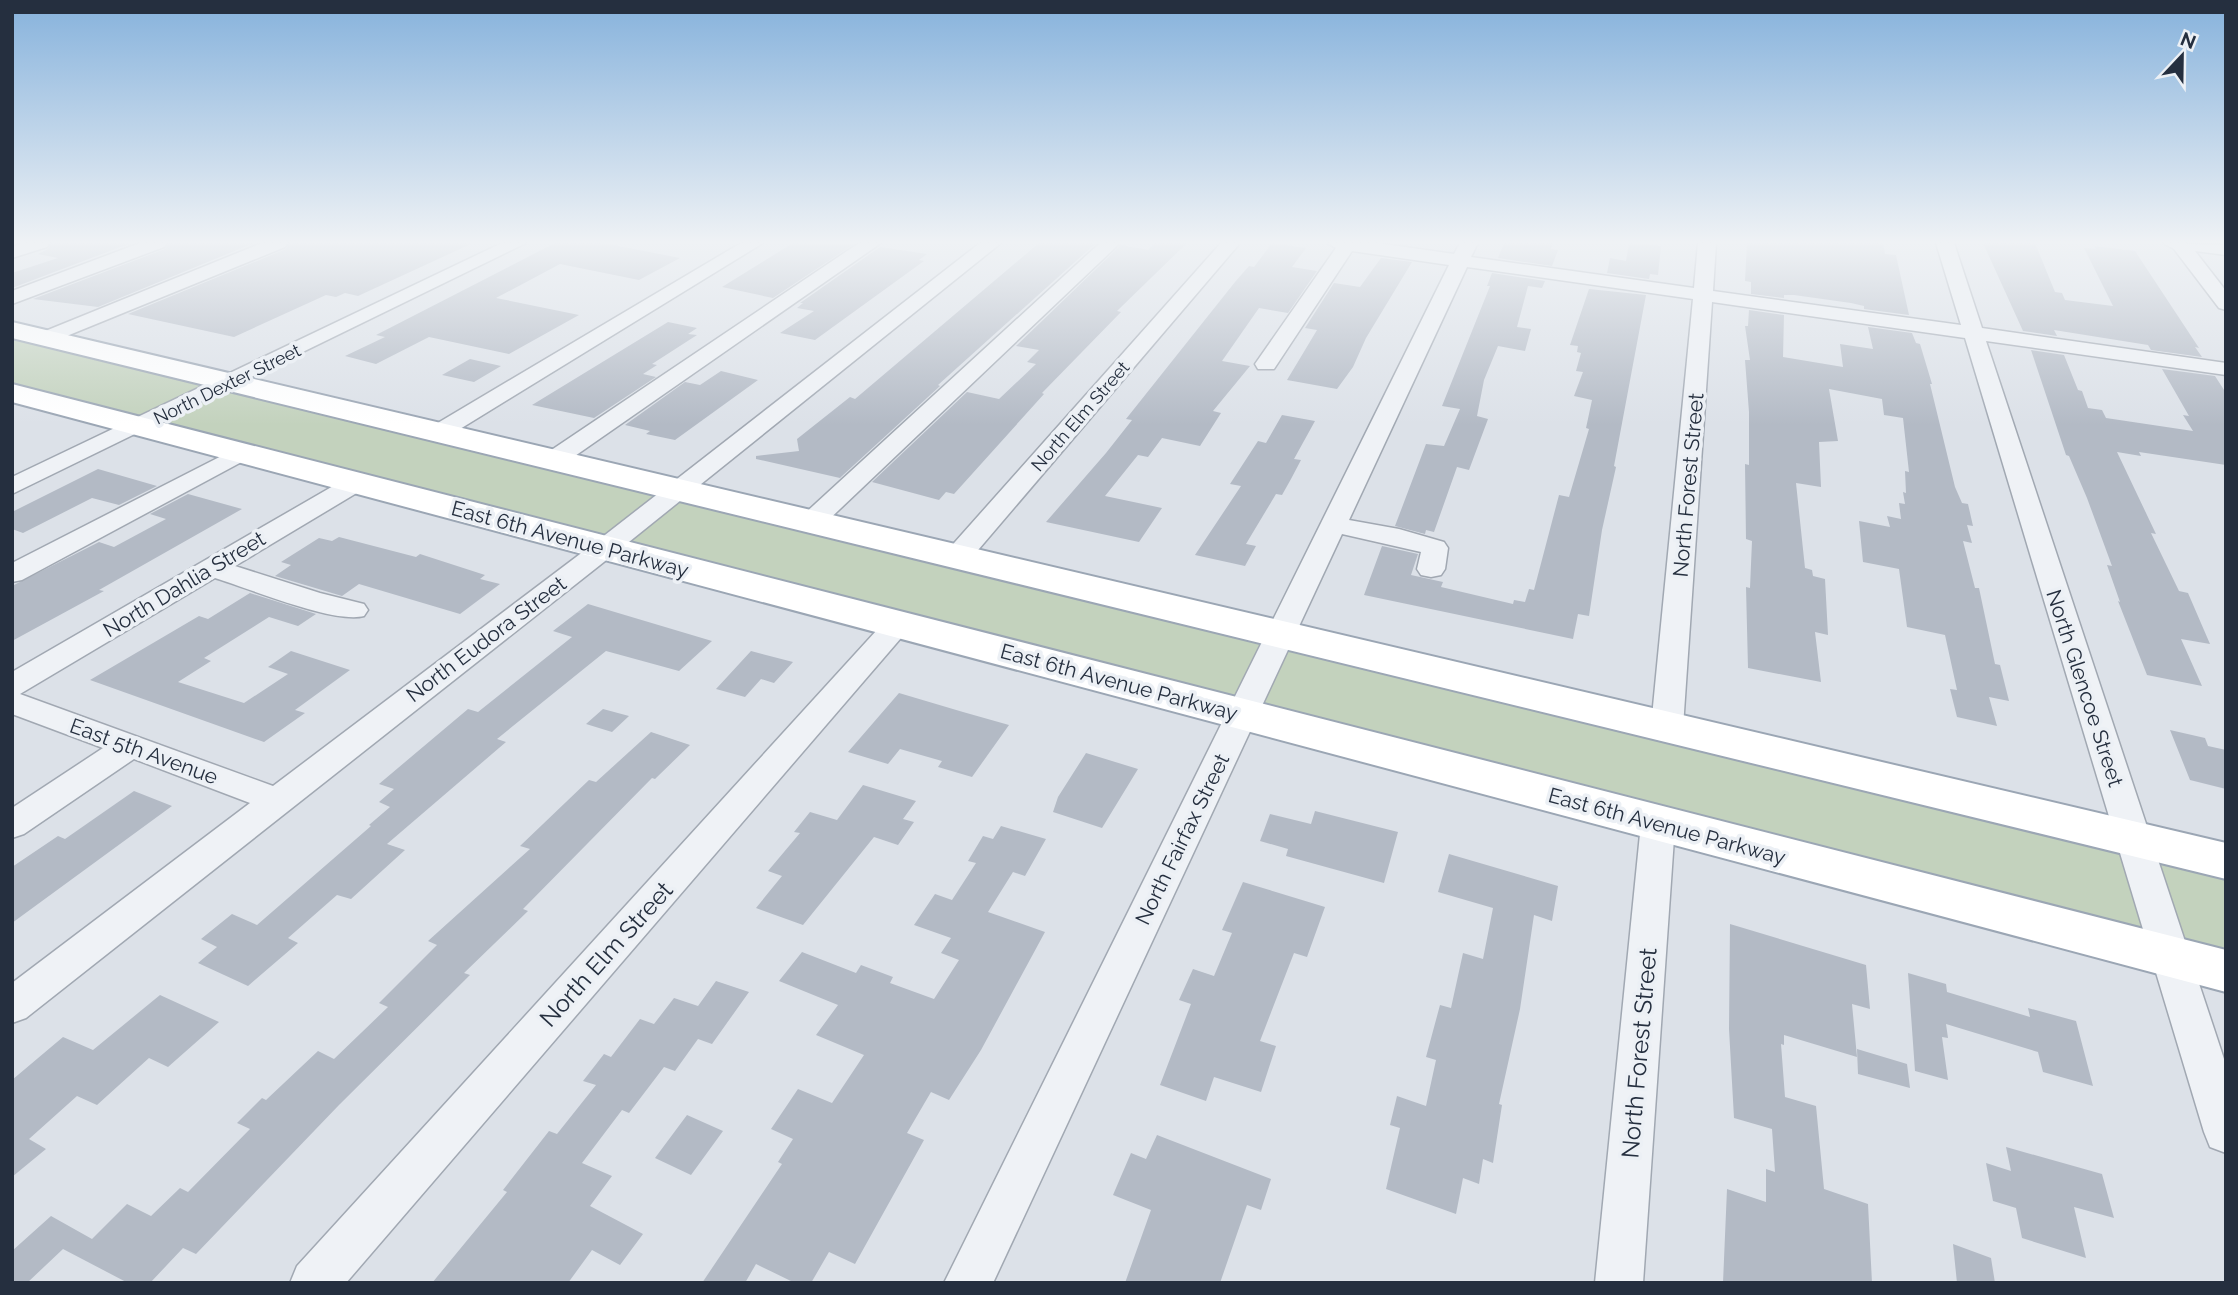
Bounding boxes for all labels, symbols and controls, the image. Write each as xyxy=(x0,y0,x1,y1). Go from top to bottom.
north arrow xyxy=(2147,21,2217,91)
text: N xyxy=(2178,27,2199,53)
street label: North Dexter Street xyxy=(150,339,304,429)
street label: North Elm Street xyxy=(1027,357,1133,475)
street label: North Forest Street xyxy=(1667,392,1709,578)
street label: East 6th Avenue Parkway xyxy=(449,495,691,583)
street label: North Dahlia Street xyxy=(98,526,270,642)
street label: North Eudora Street xyxy=(401,571,571,707)
street label: North Glencoe Street xyxy=(2041,586,2129,790)
street label: East 6th Avenue Parkway xyxy=(998,638,1240,726)
street label: East 5th Avenue xyxy=(67,713,221,789)
street label: North Fairfax Street xyxy=(1130,749,1234,929)
street label: East 6th Avenue Parkway xyxy=(1546,782,1788,870)
street label: North Elm Street xyxy=(533,876,679,1032)
street label: North Forest Street xyxy=(1615,947,1663,1159)

